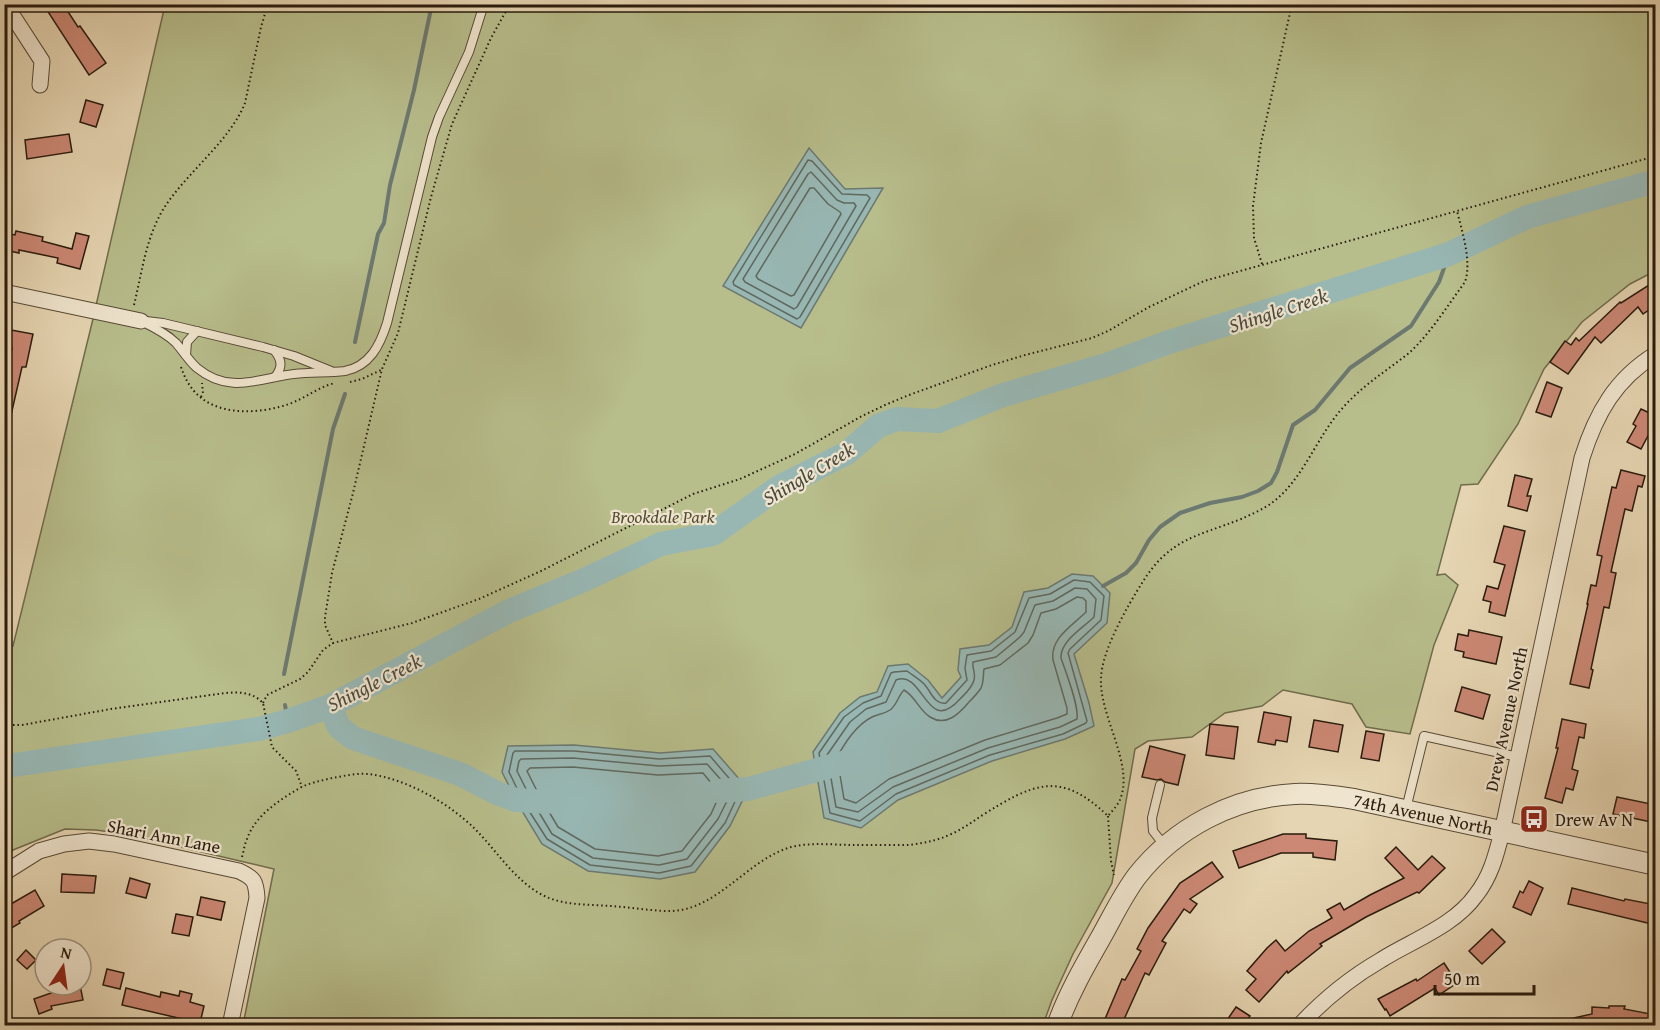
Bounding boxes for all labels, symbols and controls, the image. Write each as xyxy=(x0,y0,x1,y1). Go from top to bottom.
water label: Shingle Creek xyxy=(1225,280,1332,340)
water label: Shingle Creek xyxy=(757,434,860,512)
park label: Brookdale Park xyxy=(610,503,716,530)
street label: Drew Avenue North xyxy=(1477,644,1535,794)
water label: Shingle Creek xyxy=(322,645,427,718)
street label: 74th Avenue North xyxy=(1351,786,1495,842)
bus stop icon: Drew Av N xyxy=(1518,803,1550,835)
place label: Drew Av N xyxy=(1555,806,1633,833)
street label: Shari Ann Lane xyxy=(105,812,223,860)
north arrow xyxy=(33,937,93,997)
text: N xyxy=(58,939,75,965)
scale bar xyxy=(1435,958,1534,996)
text: 50 m xyxy=(1444,965,1480,992)

